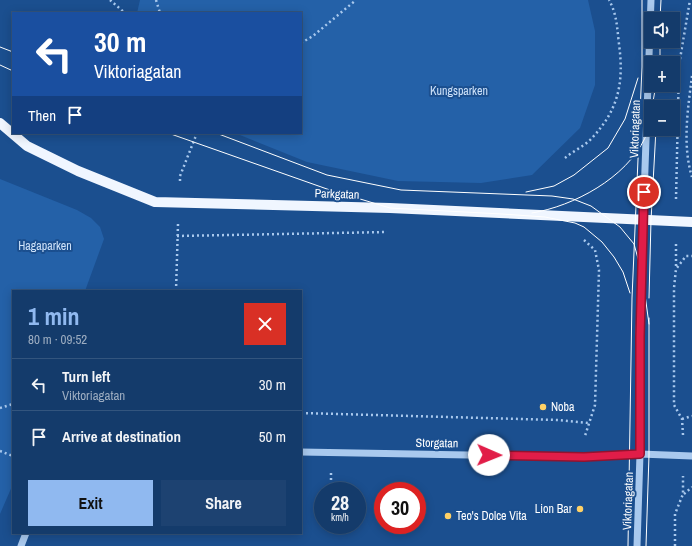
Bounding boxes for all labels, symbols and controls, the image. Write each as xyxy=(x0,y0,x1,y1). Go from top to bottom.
map controls xyxy=(644,12,680,136)
button: sound xyxy=(644,12,680,48)
text: 30 m xyxy=(94,23,146,61)
icon: left xyxy=(28,28,80,80)
button: + xyxy=(644,56,680,92)
text: Viktoriagatan xyxy=(94,59,182,84)
park label: Kungsparken xyxy=(430,83,488,99)
street label: Viktoriagatan xyxy=(626,100,644,158)
button: − xyxy=(644,100,680,136)
icon: arrive xyxy=(64,104,86,126)
text: Then xyxy=(28,105,56,126)
pin xyxy=(627,175,661,209)
icon: arrive xyxy=(633,181,655,203)
street label: Parkgatan xyxy=(314,185,360,203)
park label: Hagaparken xyxy=(18,238,72,254)
text: 1 min xyxy=(28,300,79,332)
button: close xyxy=(244,303,286,345)
text: 80 m · 09:52 xyxy=(28,331,87,348)
text: Turn left xyxy=(62,366,110,387)
icon: left xyxy=(28,374,50,396)
text: 30 m xyxy=(259,374,286,395)
text: Viktoriagatan xyxy=(62,387,125,404)
place label: Noba xyxy=(551,399,575,415)
marker: Noba xyxy=(538,402,548,412)
icon: arrive xyxy=(28,426,50,448)
text: Arrive at destination xyxy=(62,426,181,447)
text: 50 m xyxy=(259,426,286,447)
position arrow xyxy=(468,434,510,476)
street label: Storgatan xyxy=(416,435,458,451)
street label: Viktoriagatan xyxy=(619,472,637,530)
button: Exit xyxy=(28,480,153,526)
button: Share xyxy=(161,480,286,526)
speed limit sign: 30 xyxy=(374,482,426,534)
text: 28 xyxy=(331,489,349,516)
place label: Lion Bar xyxy=(535,501,573,517)
marker: Lion Bar xyxy=(575,504,585,514)
place label: Teo's Dolce Vita xyxy=(456,508,527,524)
text: km/h xyxy=(331,511,349,524)
marker: Teo's Dolce Vita xyxy=(443,511,453,521)

